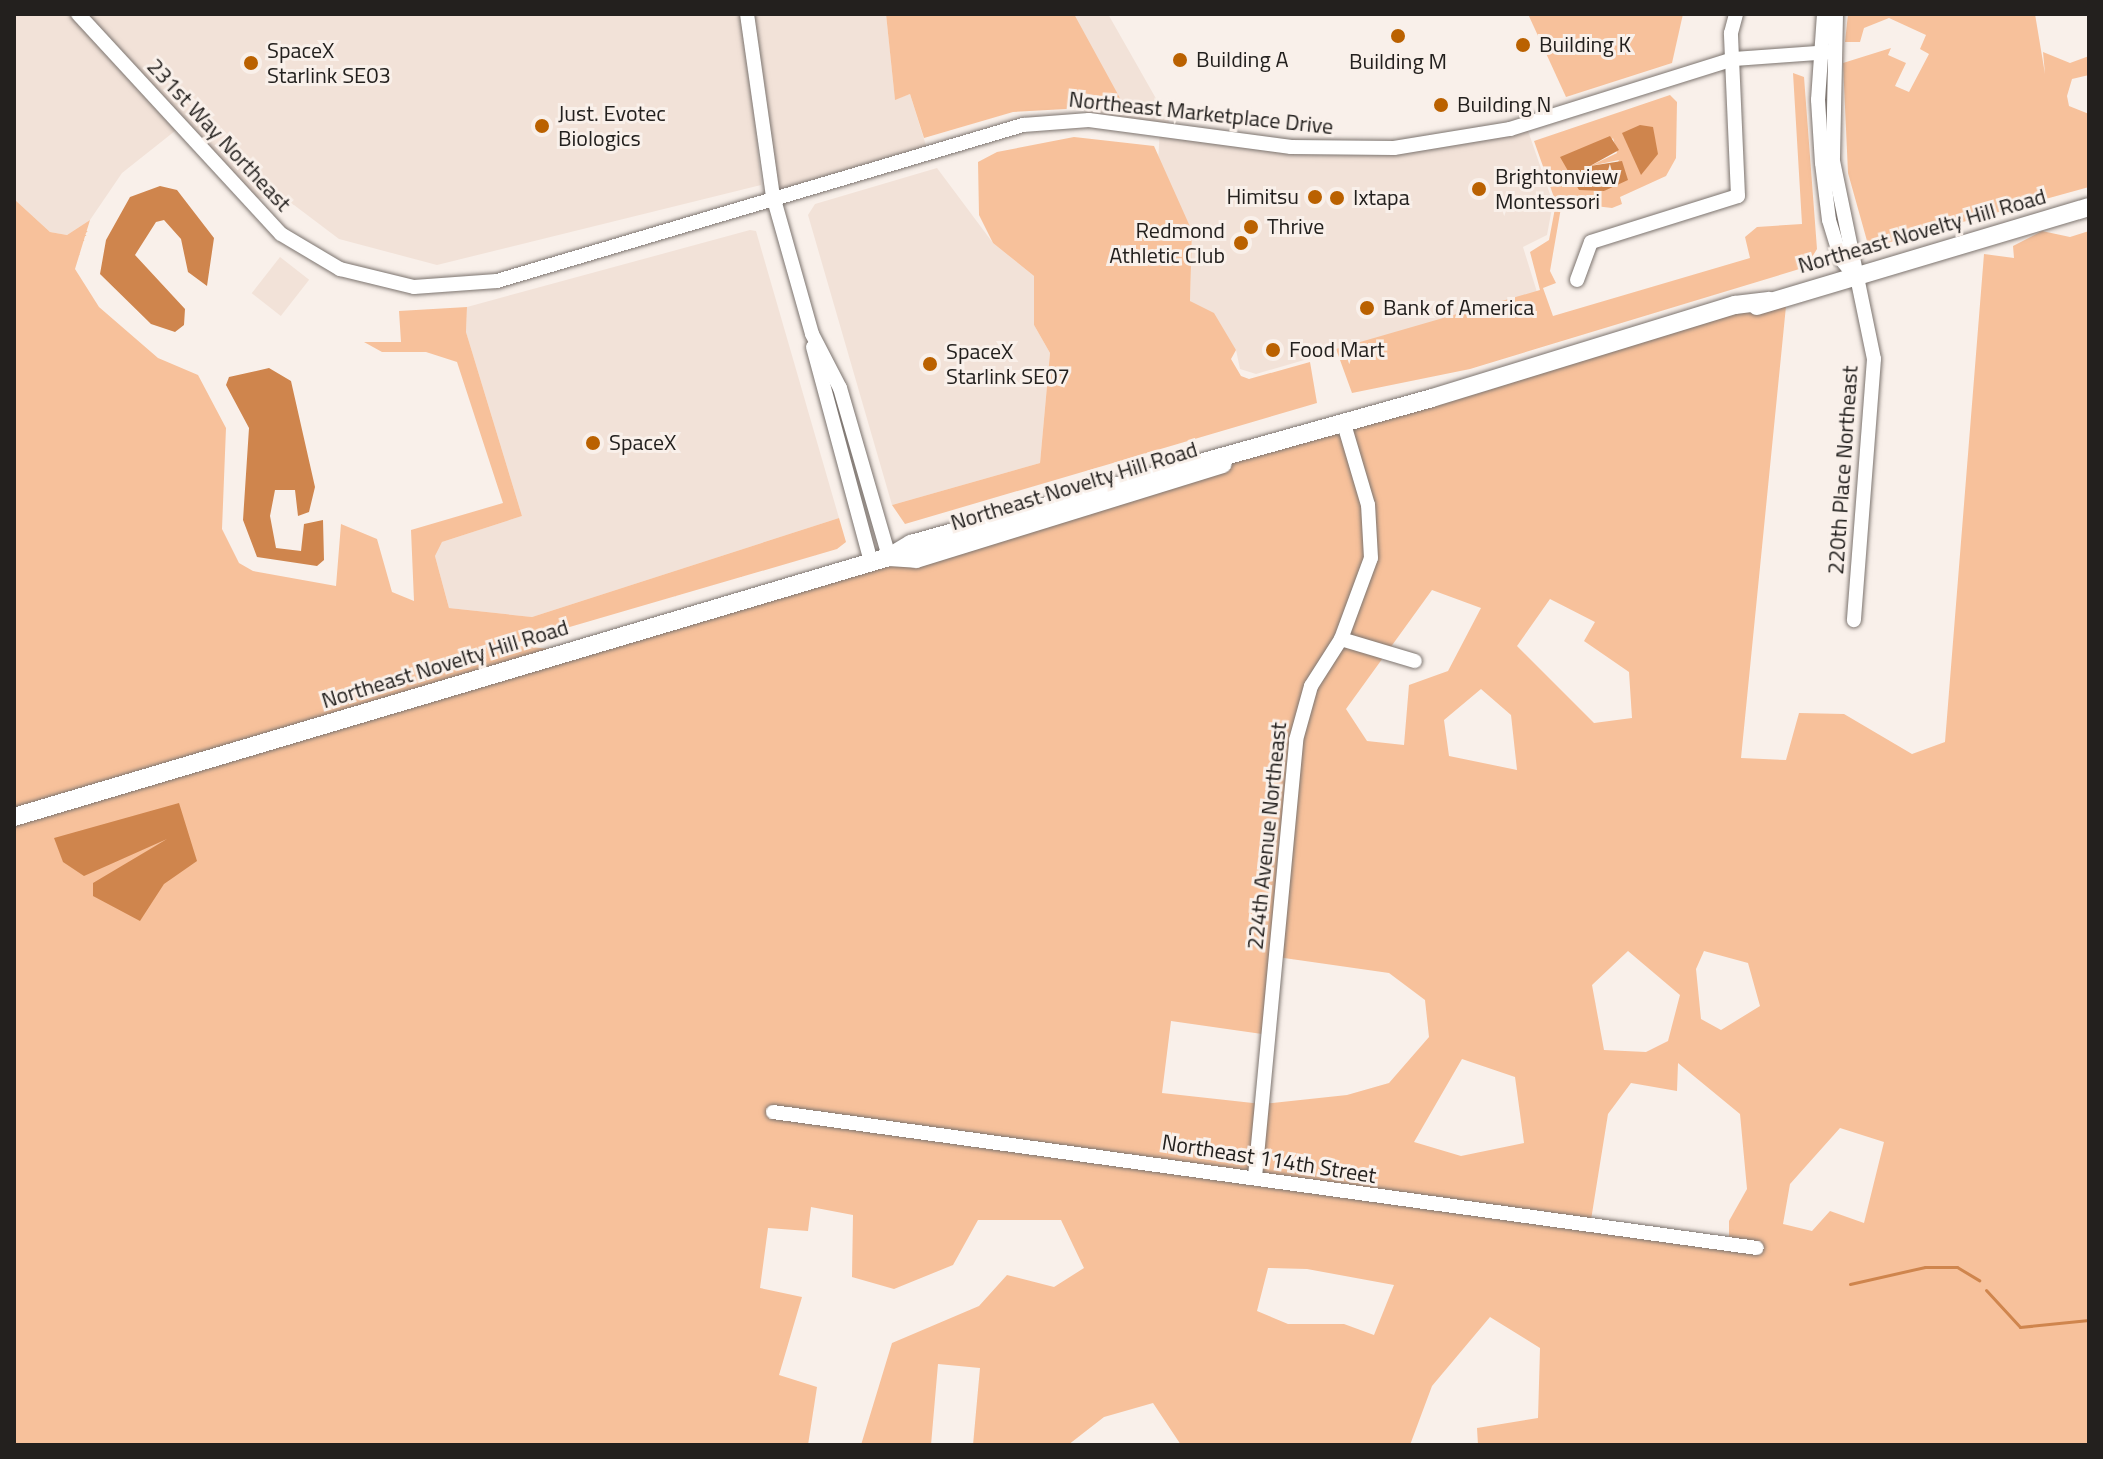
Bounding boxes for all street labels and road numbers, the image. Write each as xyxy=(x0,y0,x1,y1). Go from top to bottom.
street label: 231st Way Northeast xyxy=(142,53,296,217)
street label: Northeast Marketplace Drive xyxy=(1067,86,1335,140)
street label: Northeast Novelty Hill Road xyxy=(1795,183,2049,279)
street label: 220th Place Northeast xyxy=(1823,365,1863,575)
street label: Northeast Novelty Hill Road xyxy=(947,436,1201,536)
street label: Northeast Novelty Hill Road xyxy=(318,614,572,714)
street label: 224th Avenue Northeast xyxy=(1242,721,1292,951)
street label: Northeast 114th Street xyxy=(1160,1129,1378,1189)

